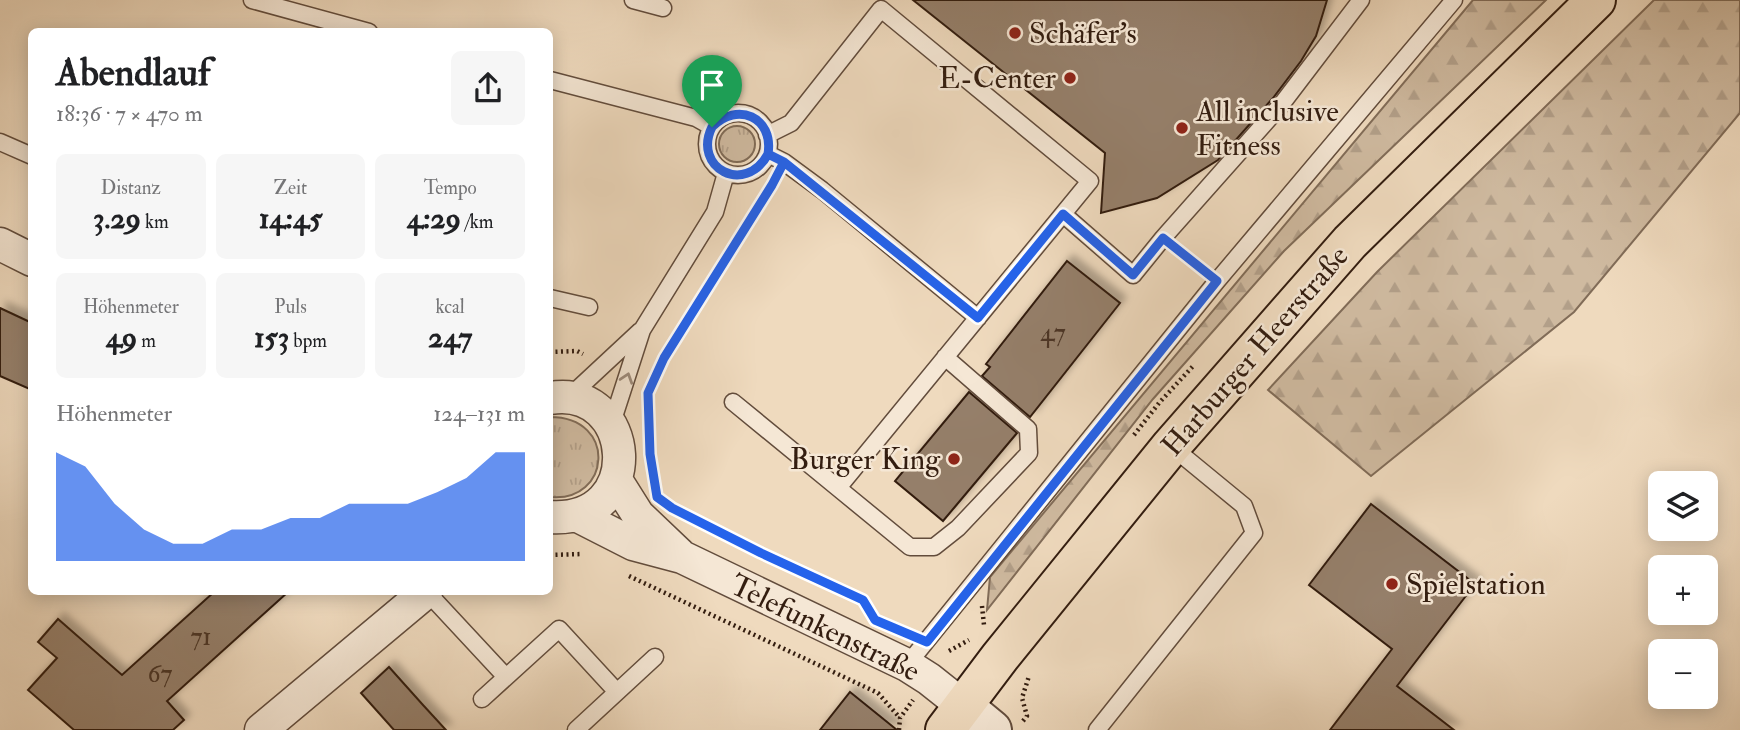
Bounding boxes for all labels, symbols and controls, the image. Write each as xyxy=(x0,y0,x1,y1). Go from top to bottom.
place label: Schäfer's xyxy=(1029,15,1137,52)
marker: Schäfer's xyxy=(1007,25,1023,41)
text: Abendlauf xyxy=(56,49,210,97)
button: share xyxy=(451,51,525,125)
pin xyxy=(682,55,742,127)
place label: E-Center xyxy=(938,60,1056,97)
icon: arrive xyxy=(693,66,731,104)
marker: E-Center xyxy=(1062,70,1078,86)
place label: All inclusive Fitness xyxy=(1195,93,1339,164)
text: 18:36 · 7 × 470 m xyxy=(56,99,203,128)
marker: All inclusive Fitness xyxy=(1174,120,1190,136)
text: Distanz xyxy=(101,176,161,200)
text: Zeit xyxy=(274,176,307,200)
text: Tempo xyxy=(424,176,477,200)
text: 3.29 xyxy=(93,200,141,237)
text: 14:45 xyxy=(259,200,322,237)
text: 4:29 xyxy=(407,200,461,237)
text: km xyxy=(141,210,169,234)
text: /km xyxy=(461,210,494,234)
street label: Harburger Heerstraße xyxy=(1154,238,1356,464)
text: Höhenmeter xyxy=(83,295,179,319)
text: Puls xyxy=(274,295,307,319)
text: kcal xyxy=(436,295,465,319)
house number: 47 xyxy=(1040,317,1066,349)
text: 49 xyxy=(106,319,137,356)
text: 153 xyxy=(254,319,289,356)
text: 247 xyxy=(428,319,472,356)
text: m xyxy=(137,329,156,353)
text: bpm xyxy=(289,329,327,353)
one-way arrow xyxy=(618,372,633,384)
text: Höhenmeter xyxy=(56,399,172,428)
text: 124–131 m xyxy=(433,399,525,428)
place label: Burger King xyxy=(790,441,941,478)
marker: Burger King xyxy=(946,451,962,467)
map controls xyxy=(1648,471,1718,709)
button: layers xyxy=(1648,471,1718,541)
button: + xyxy=(1648,555,1718,625)
street label: Telefunkenstraße xyxy=(724,566,926,690)
place label: Spielstation xyxy=(1406,566,1546,603)
marker: Spielstation xyxy=(1384,576,1400,592)
house number: 71 xyxy=(190,621,212,653)
button: − xyxy=(1648,639,1718,709)
house number: 67 xyxy=(147,658,173,690)

